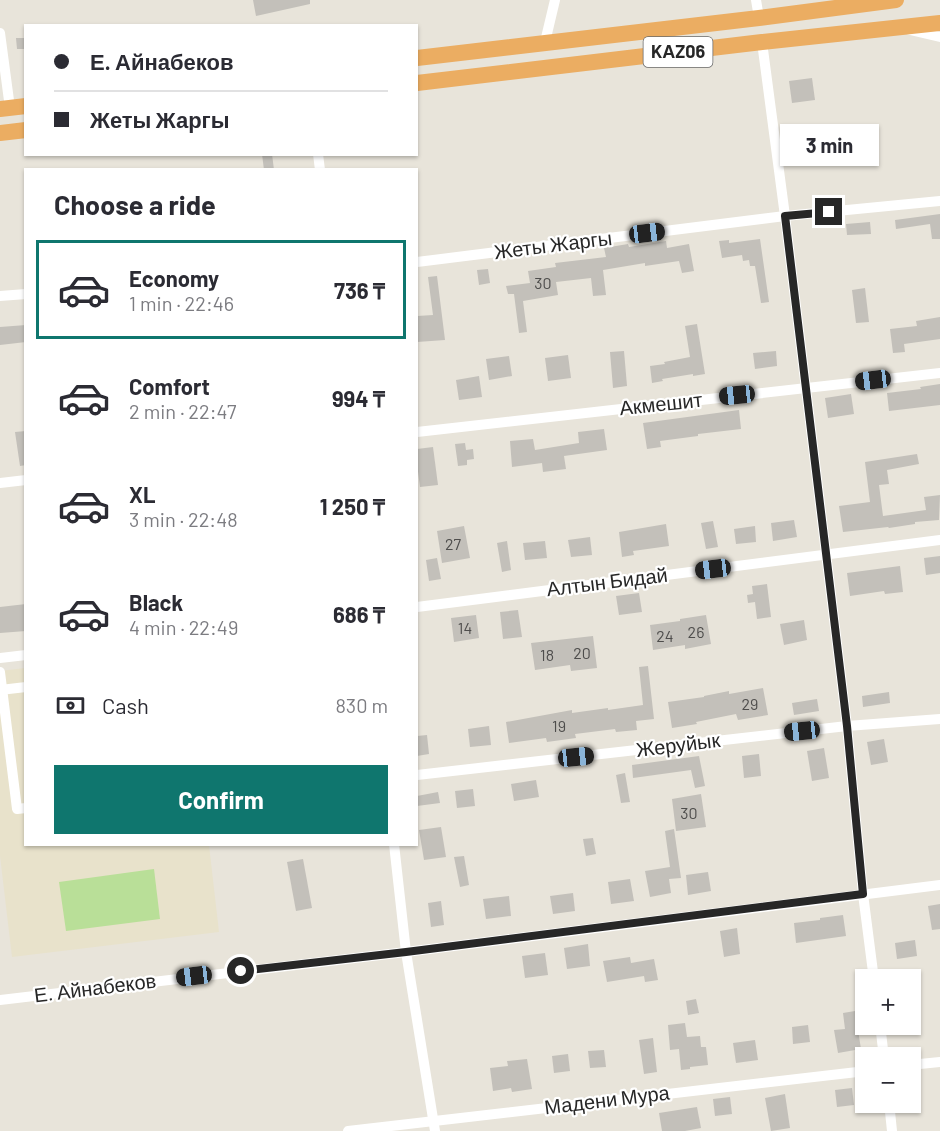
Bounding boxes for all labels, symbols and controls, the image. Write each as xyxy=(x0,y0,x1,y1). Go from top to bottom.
road number: KАZ06 xyxy=(644,37,712,67)
text: Е. Айнабеков xyxy=(90,48,233,74)
text: Жеты Жаргы xyxy=(90,106,230,132)
callout: 3 min xyxy=(780,125,878,167)
text: 3 min xyxy=(806,133,853,157)
text: Choose a ride xyxy=(54,188,216,220)
route end xyxy=(815,198,842,225)
car xyxy=(628,222,666,244)
street label: Жеты Жаргы xyxy=(492,225,613,263)
icon: car xyxy=(57,263,111,317)
text: Economy xyxy=(129,265,219,291)
house number: 30 xyxy=(534,273,552,292)
text: 736 ₸ xyxy=(334,277,385,303)
text: 1 min · 22:46 xyxy=(129,291,234,315)
car xyxy=(854,369,892,391)
icon: car xyxy=(57,371,111,425)
text: Comfort xyxy=(129,373,210,399)
car xyxy=(718,384,756,406)
text: 994 ₸ xyxy=(332,385,385,411)
street label: Акмешит xyxy=(618,387,704,419)
text: 2 min · 22:47 xyxy=(129,399,236,423)
icon: car xyxy=(57,479,111,533)
text: XL xyxy=(129,481,155,507)
text: 1 250 ₸ xyxy=(320,493,385,519)
text: 3 min · 22:48 xyxy=(129,507,238,531)
house number: 27 xyxy=(445,534,461,553)
car xyxy=(694,558,732,580)
street label: Алтын Бидай xyxy=(545,562,669,600)
icon: car xyxy=(57,587,111,641)
text: Black xyxy=(129,589,183,615)
text: 686 ₸ xyxy=(333,601,385,627)
text: 4 min · 22:49 xyxy=(129,615,238,639)
house number: 14 xyxy=(458,618,472,637)
house number: 26 xyxy=(688,622,704,641)
house number: 24 xyxy=(656,626,674,645)
house number: 20 xyxy=(573,643,591,662)
house number: 18 xyxy=(540,645,554,664)
icon: cash xyxy=(54,689,87,722)
text: Cash xyxy=(102,692,149,718)
text: 830 m xyxy=(335,693,388,717)
house number: 29 xyxy=(742,694,758,713)
house number: 19 xyxy=(552,716,566,735)
car xyxy=(783,720,821,742)
street label: Жеруйык xyxy=(634,727,722,761)
car xyxy=(557,746,595,768)
button: Confirm xyxy=(54,765,388,834)
house number: 30 xyxy=(680,803,698,822)
route start xyxy=(227,957,254,984)
car xyxy=(175,965,213,987)
street label: Е. Айнабеков xyxy=(33,968,157,1006)
map controls xyxy=(855,969,921,1113)
button: + xyxy=(855,969,921,1035)
button: − xyxy=(855,1047,921,1113)
street label: Мадени Мура xyxy=(543,1079,672,1119)

